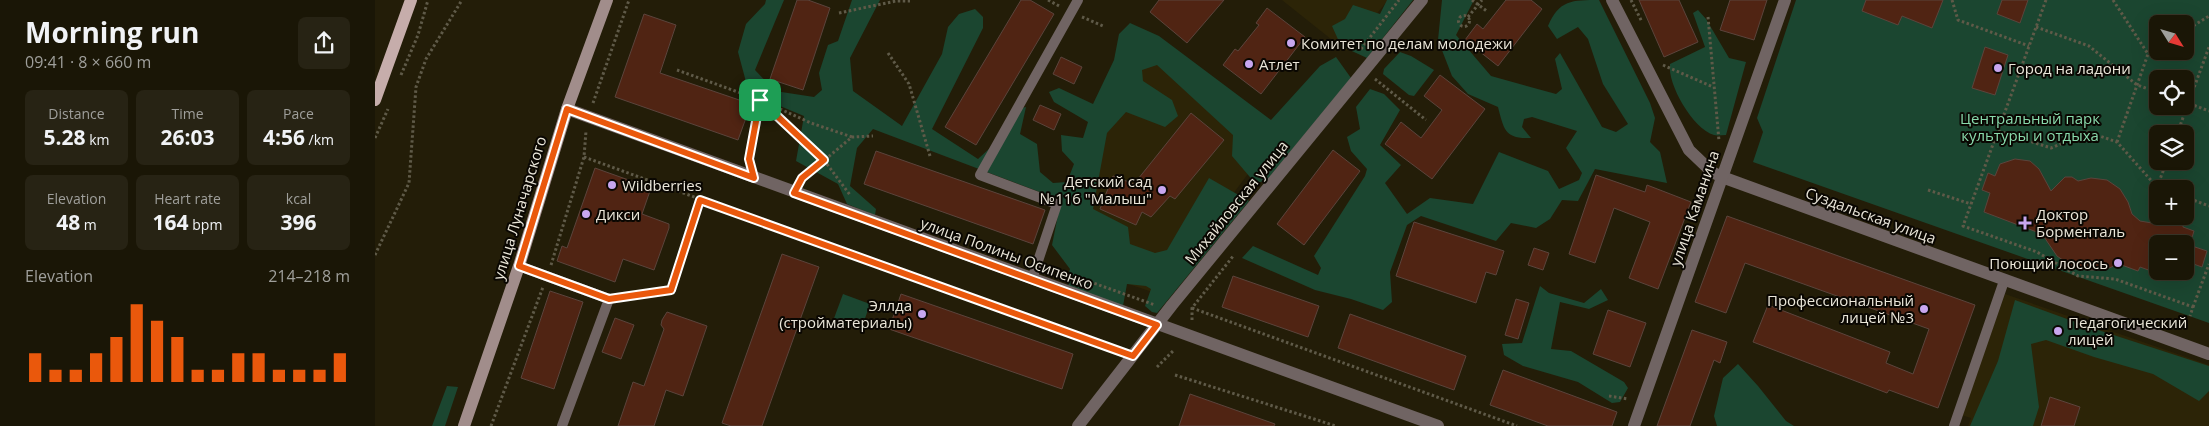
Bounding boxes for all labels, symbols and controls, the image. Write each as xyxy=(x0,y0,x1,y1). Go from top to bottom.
text: Morning run xyxy=(25,13,199,51)
north arrow xyxy=(2149,15,2194,60)
map controls xyxy=(2149,15,2194,280)
button: share xyxy=(298,17,350,69)
place label: Комитет по делам молодежи xyxy=(1301,33,1512,53)
marker: Комитет по делам молодежи xyxy=(1285,37,1297,49)
text: 09:41 · 8 × 660 m xyxy=(25,51,151,73)
place label: Атлет xyxy=(1259,54,1300,74)
marker: Атлет xyxy=(1243,58,1255,70)
place label: Город на ладони xyxy=(2008,58,2131,78)
marker: Город на ладони xyxy=(1992,62,2004,74)
button: locate xyxy=(2149,70,2194,115)
pin xyxy=(739,79,781,121)
icon: arrive xyxy=(746,86,774,114)
text: Distance xyxy=(48,104,105,123)
text: Time xyxy=(171,104,204,123)
text: Pace xyxy=(283,104,314,123)
park label: Центральный парк культуры и отдыха xyxy=(1960,108,2100,145)
text: 5.28 xyxy=(44,123,86,151)
text: 26:03 xyxy=(160,123,215,151)
text: 4:56 xyxy=(263,123,305,151)
button: layers xyxy=(2149,125,2194,170)
text: km xyxy=(86,130,109,149)
text: /km xyxy=(305,130,334,149)
street label: улица Луначарского xyxy=(488,134,550,282)
street label: Михайловская улица xyxy=(1180,136,1292,268)
street label: улица Каманина xyxy=(1665,148,1723,268)
place label: Детский сад №116 "Малыш" xyxy=(1040,171,1152,208)
place label: Wildberries xyxy=(622,175,702,195)
marker: Wildberries xyxy=(606,179,618,191)
button: + xyxy=(2149,180,2194,225)
street label: Суздальская улица xyxy=(1803,182,1939,248)
marker: Детский сад №116 "Малыш" xyxy=(1156,184,1168,196)
text: Elevation xyxy=(47,189,106,208)
text: Heart rate xyxy=(154,189,221,208)
text: kcal xyxy=(286,189,311,208)
place label: Дикси xyxy=(596,204,640,224)
place label: Доктор Борменталь xyxy=(2036,204,2125,241)
text: 48 xyxy=(56,208,80,236)
text: 164 xyxy=(153,208,189,236)
text: 396 xyxy=(280,208,317,236)
marker: Дикси xyxy=(580,208,592,220)
street label: улица Полины Осипенко xyxy=(918,212,1096,294)
text: m xyxy=(80,215,97,234)
text: bpm xyxy=(189,215,222,234)
marker: Доктор Борменталь xyxy=(2018,216,2032,230)
button: − xyxy=(2149,235,2194,280)
place label: Поющий лосось xyxy=(1989,253,2108,273)
marker: Поющий лосось xyxy=(2112,257,2124,269)
text: Elevation xyxy=(25,265,93,287)
text: 214–218 m xyxy=(268,265,350,287)
place label: Профессиональный лицей №3 xyxy=(1767,290,1914,327)
place label: Эллда (стройматериалы) xyxy=(779,295,912,332)
marker: Профессиональный лицей №3 xyxy=(1918,303,1930,315)
marker: Эллда (стройматериалы) xyxy=(916,308,928,320)
place label: Педагогический лицей xyxy=(2068,312,2187,349)
marker: Педагогический лицей xyxy=(2052,325,2064,337)

